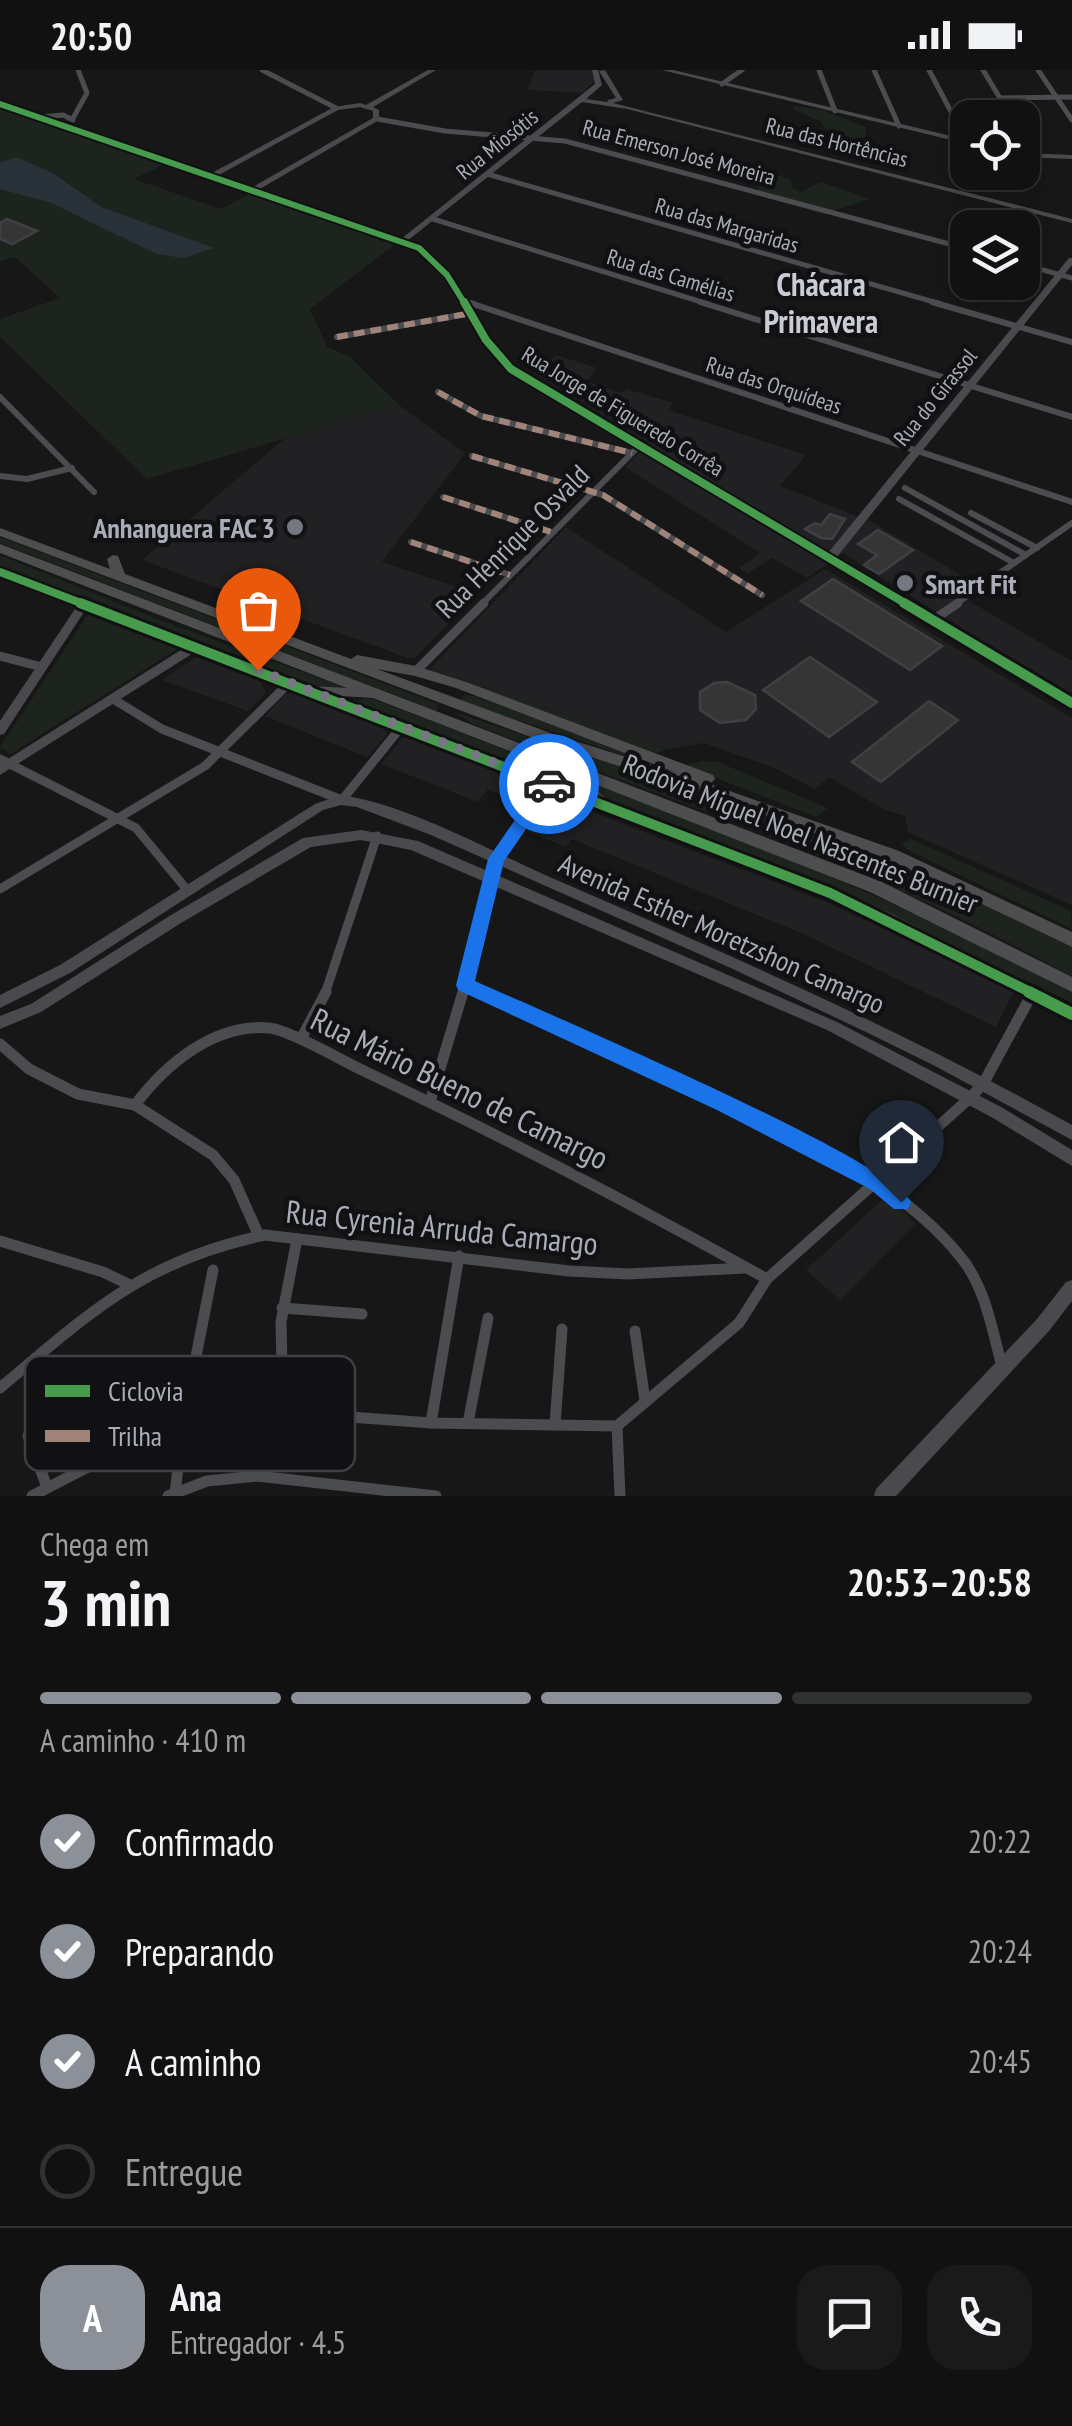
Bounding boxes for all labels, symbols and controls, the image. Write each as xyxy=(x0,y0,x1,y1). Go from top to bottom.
text: 20:50 xyxy=(50,11,132,60)
map controls xyxy=(950,100,1040,300)
button: locate xyxy=(950,100,1040,190)
street label: Rua Miosótis xyxy=(450,103,544,185)
street label: Rua das Hortências xyxy=(763,111,911,173)
street label: Rua Emerson José Moreira xyxy=(580,113,778,191)
street label: Rua das Margaridas xyxy=(652,191,802,259)
button: layers xyxy=(950,210,1040,300)
street label: Rua das Camélias xyxy=(604,242,738,308)
district label: Chácara Primavera xyxy=(764,263,878,342)
street label: Rua Jorge de Figueredo Corrêa xyxy=(517,340,729,482)
street label: Rua do Girassol xyxy=(887,342,983,451)
street label: Rua das Orquídeas xyxy=(703,350,845,420)
street label: Rua Henrique Osvald xyxy=(427,456,597,626)
place label: Anhanguera FAC 3 xyxy=(92,509,275,546)
marker: Anhanguera FAC 3 xyxy=(284,516,306,538)
place label: Smart Fit xyxy=(925,565,1016,602)
pin xyxy=(216,568,301,671)
marker: Smart Fit xyxy=(894,572,916,594)
icon: bag xyxy=(231,583,286,638)
courier xyxy=(499,734,599,834)
street label: Rodovia Miguel Noel Nascentes Burnier xyxy=(618,745,984,921)
icon: car xyxy=(522,757,577,812)
street label: Avenida Esther Moretzshon Camargo xyxy=(553,844,891,1022)
street label: Rua Mário Bueno de Camargo xyxy=(304,998,616,1178)
pin xyxy=(859,1100,944,1203)
icon: home xyxy=(874,1115,929,1170)
street label: Rua Cyrenia Arruda Camargo xyxy=(284,1190,600,1264)
legend xyxy=(25,1356,355,1471)
text: Ciclovia xyxy=(108,1372,183,1409)
text: Trilha xyxy=(108,1417,162,1454)
text: Chega em xyxy=(40,1523,149,1565)
text: 20:53–20:58 xyxy=(847,1557,1032,1606)
text: 3 min xyxy=(40,1560,171,1644)
text: A caminho · 410 m xyxy=(40,1719,246,1761)
icon: check xyxy=(40,1814,95,1869)
text: Confirmado xyxy=(125,1817,274,1866)
text: 20:22 xyxy=(968,1820,1032,1862)
icon: check xyxy=(40,1924,95,1979)
text: Preparando xyxy=(125,1927,274,1976)
text: 20:24 xyxy=(968,1930,1032,1972)
icon: check xyxy=(40,2034,95,2089)
text: A caminho xyxy=(125,2037,261,2086)
text: 20:45 xyxy=(968,2040,1032,2082)
text: Entregue xyxy=(125,2147,243,2196)
button: chat xyxy=(797,2265,902,2370)
button: phone xyxy=(927,2265,1032,2370)
text: Ana xyxy=(170,2272,222,2321)
text: A xyxy=(83,2293,102,2342)
text: Entregador · 4.5 xyxy=(170,2321,346,2363)

